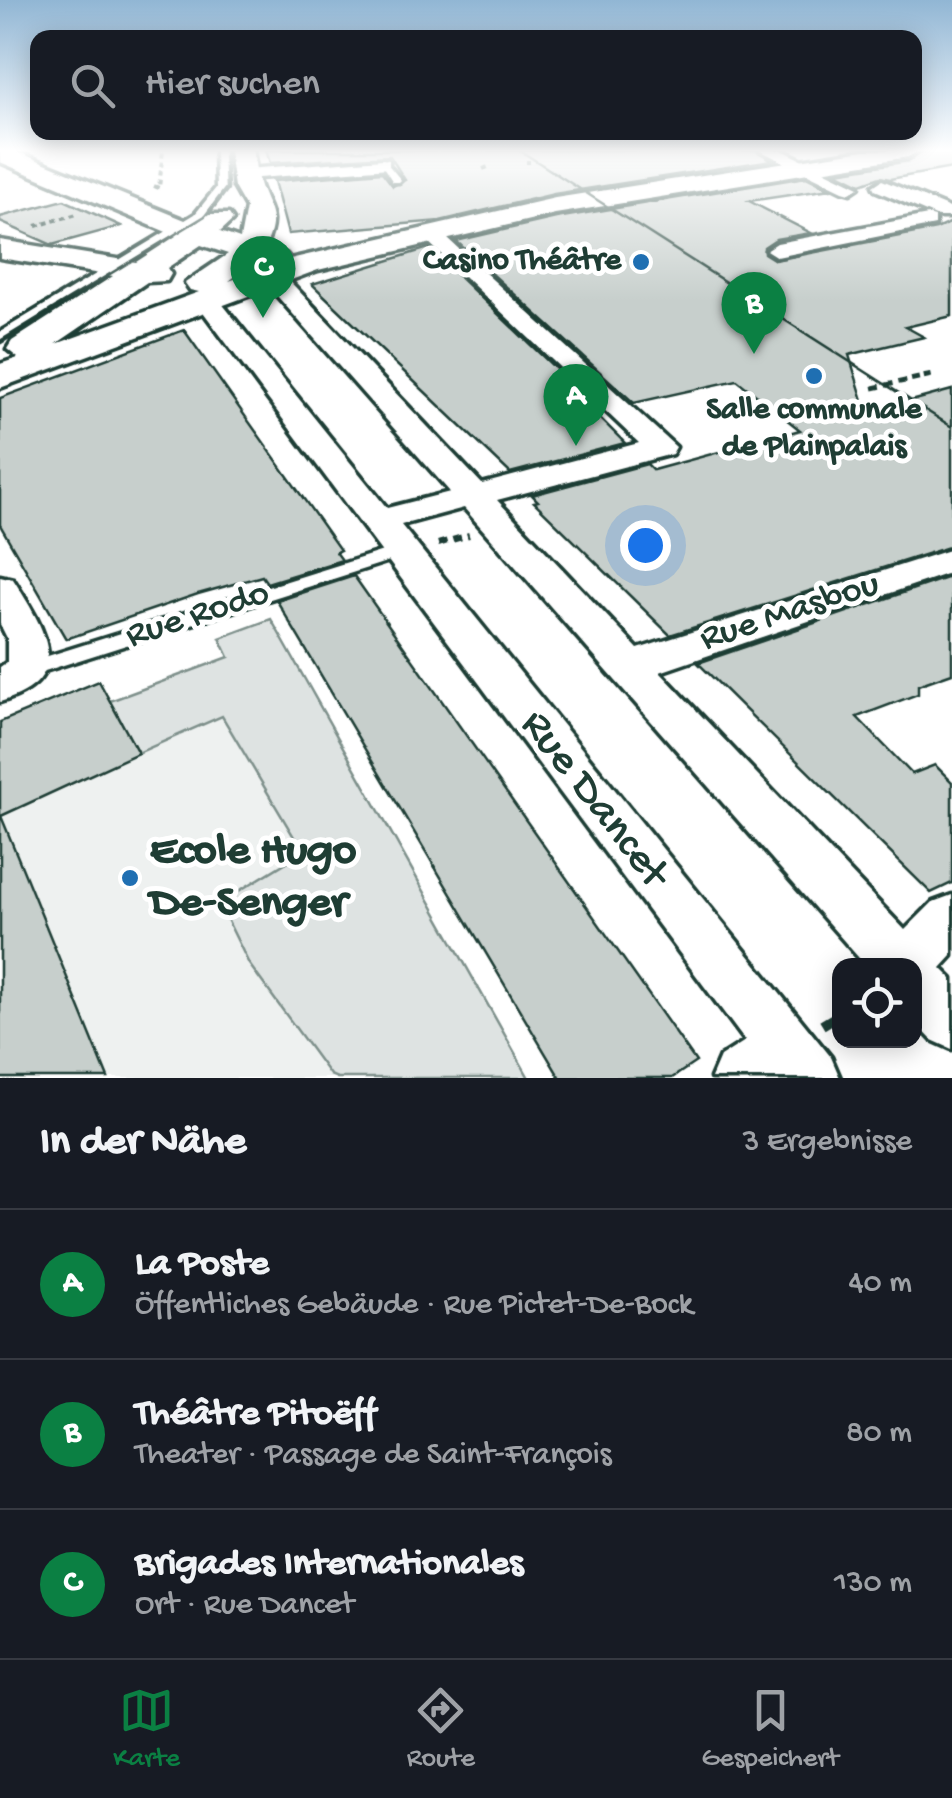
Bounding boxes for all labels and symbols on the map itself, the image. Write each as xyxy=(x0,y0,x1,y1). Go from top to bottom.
pin: C xyxy=(230,236,296,318)
place label: Casino Théâtre xyxy=(423,243,622,281)
marker: Casino Théâtre xyxy=(630,251,652,273)
pin: B xyxy=(722,272,786,354)
pin: A xyxy=(544,364,608,446)
marker: Salle communale de Plainpalais xyxy=(803,365,825,387)
place label: Salle communale de Plainpalais xyxy=(706,392,923,467)
your location xyxy=(620,520,671,571)
street label: Rue Masbou xyxy=(695,563,885,663)
street label: Rue Rodo xyxy=(121,572,275,660)
street label: Rue Dancet xyxy=(507,700,681,902)
place label: Ecole Hugo De-Senger xyxy=(146,826,357,931)
marker: Ecole Hugo De-Senger xyxy=(119,867,141,889)

